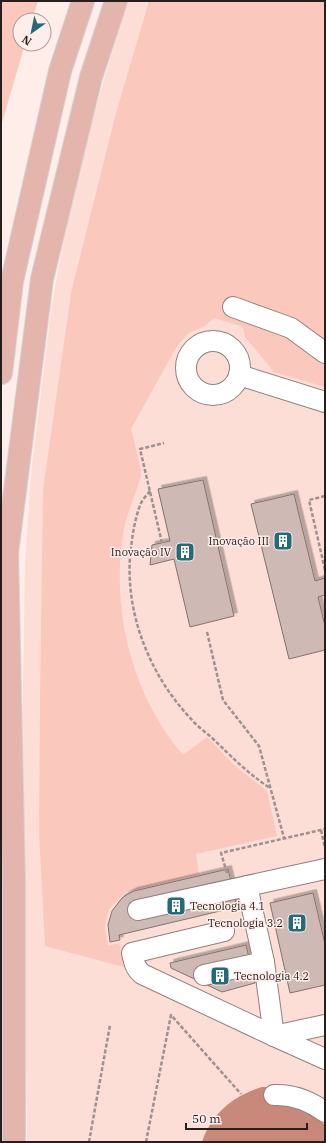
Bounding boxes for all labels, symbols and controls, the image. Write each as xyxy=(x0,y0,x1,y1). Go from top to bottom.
north arrow xyxy=(12,12,52,52)
text: N xyxy=(19,32,34,49)
building icon: Inovação III xyxy=(272,530,294,552)
place label: Inovação III xyxy=(209,534,269,548)
building icon: Inovação IV xyxy=(174,541,196,563)
place label: Inovação IV xyxy=(111,545,172,559)
building icon: Tecnologia 4.1 xyxy=(165,895,187,917)
place label: Tecnologia 4.1 xyxy=(190,899,265,913)
building icon: Tecnologia 3.2 xyxy=(286,912,308,934)
place label: Tecnologia 3.2 xyxy=(208,916,283,930)
building icon: Tecnologia 4.2 xyxy=(209,965,231,987)
place label: Tecnologia 4.2 xyxy=(234,969,309,983)
scale bar xyxy=(186,1105,307,1131)
text: 50 m xyxy=(192,1111,221,1126)

